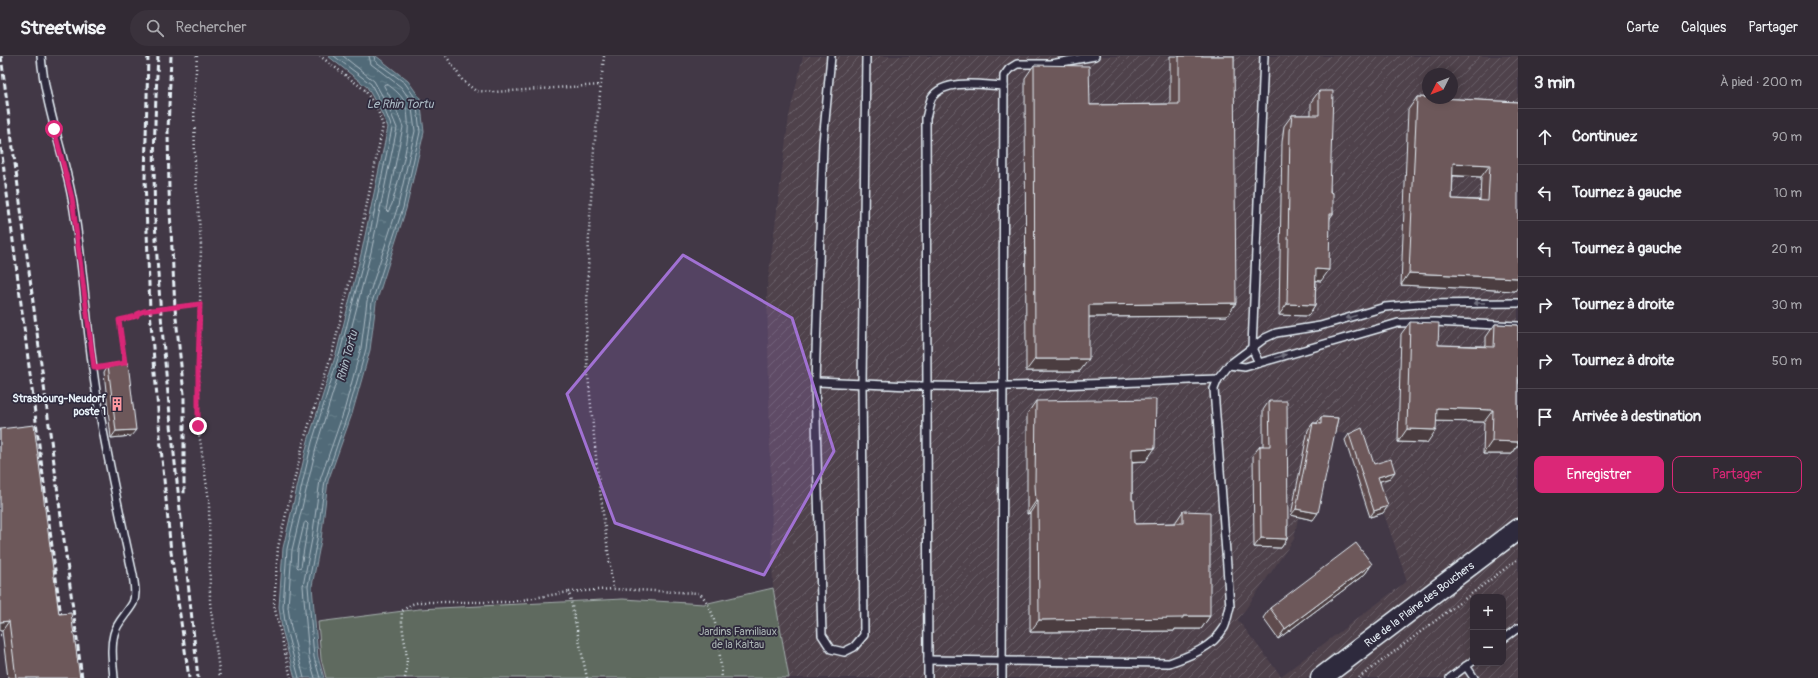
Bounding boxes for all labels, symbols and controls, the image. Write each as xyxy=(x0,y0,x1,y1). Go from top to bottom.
search box xyxy=(130,10,410,46)
text: Streetwise xyxy=(20,16,106,40)
icon: search xyxy=(144,17,166,39)
text: Rechercher xyxy=(176,18,247,37)
text: Carte xyxy=(1626,19,1659,36)
text: Calques xyxy=(1681,19,1726,36)
text: Partager xyxy=(1748,19,1798,36)
north arrow xyxy=(1422,68,1458,104)
text: 3 min xyxy=(1534,72,1575,93)
text: À pied · 200 m xyxy=(1720,74,1802,90)
water label: Le Rhin Tortu xyxy=(366,97,435,112)
route start xyxy=(45,120,63,138)
icon: ahead xyxy=(1534,126,1556,148)
text: Continuez xyxy=(1572,127,1637,146)
text: 90 m xyxy=(1772,129,1802,145)
icon: left xyxy=(1534,182,1556,204)
text: Tournez à gauche xyxy=(1572,183,1682,202)
text: 10 m xyxy=(1774,185,1802,201)
icon: left xyxy=(1534,238,1556,260)
text: Tournez à gauche xyxy=(1572,239,1682,258)
text: 20 m xyxy=(1771,241,1802,257)
icon: right xyxy=(1534,294,1556,316)
text: Tournez à droite xyxy=(1572,295,1674,314)
text: 30 m xyxy=(1772,297,1802,313)
one-way arrow xyxy=(1472,300,1485,306)
one-way arrow xyxy=(1344,314,1356,320)
water label: Rhin Tortu xyxy=(334,328,362,383)
icon: right xyxy=(1534,350,1556,372)
text: Tournez à droite xyxy=(1572,351,1674,370)
one-way arrow xyxy=(1275,353,1287,359)
text: 50 m xyxy=(1772,353,1802,369)
place label: Strasbourg-Neudorf poste 1 xyxy=(12,392,107,418)
building icon: Strasbourg-Neudorf poste 1 xyxy=(109,396,125,412)
icon: arrive xyxy=(1534,406,1556,428)
text: Arrivée à destination xyxy=(1572,407,1701,426)
route end xyxy=(189,417,207,435)
button: Enregistrer xyxy=(1534,456,1664,493)
button: Partager xyxy=(1672,456,1802,493)
street label: Rue de la Plaine des Bouchers xyxy=(1362,559,1477,650)
map controls xyxy=(1470,594,1506,666)
button: + xyxy=(1470,594,1506,630)
park label: Jardins Familiaux de la Kaltau xyxy=(699,625,777,651)
button: − xyxy=(1470,630,1506,666)

